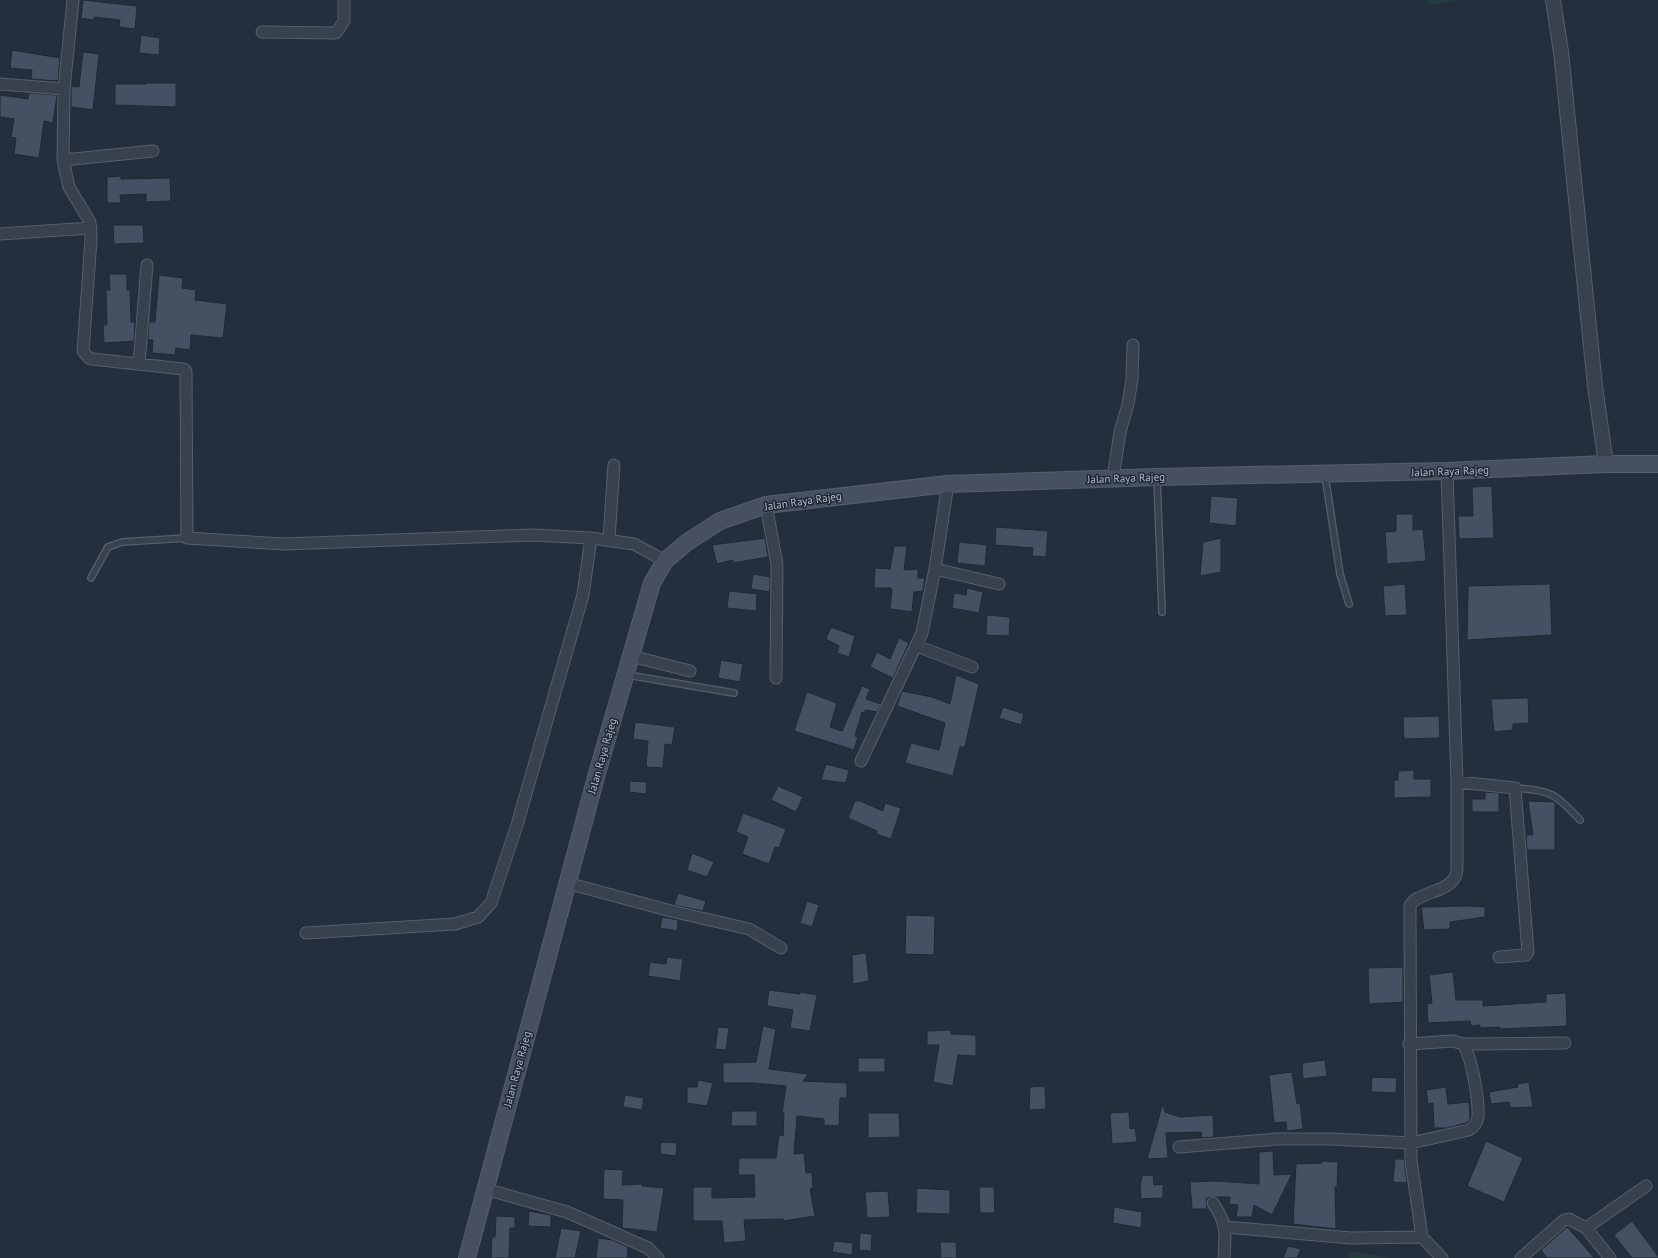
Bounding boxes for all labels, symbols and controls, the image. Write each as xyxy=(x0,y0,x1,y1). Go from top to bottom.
street label: Jalan Raya Rajeg xyxy=(1410,463,1489,479)
street label: Jalan Raya Rajeg xyxy=(1086,470,1165,486)
street label: Jalan Raya Rajeg xyxy=(762,489,843,513)
street label: Jalan Raya Rajeg xyxy=(584,717,619,796)
street label: Jalan Raya Rajeg xyxy=(500,1029,534,1109)

